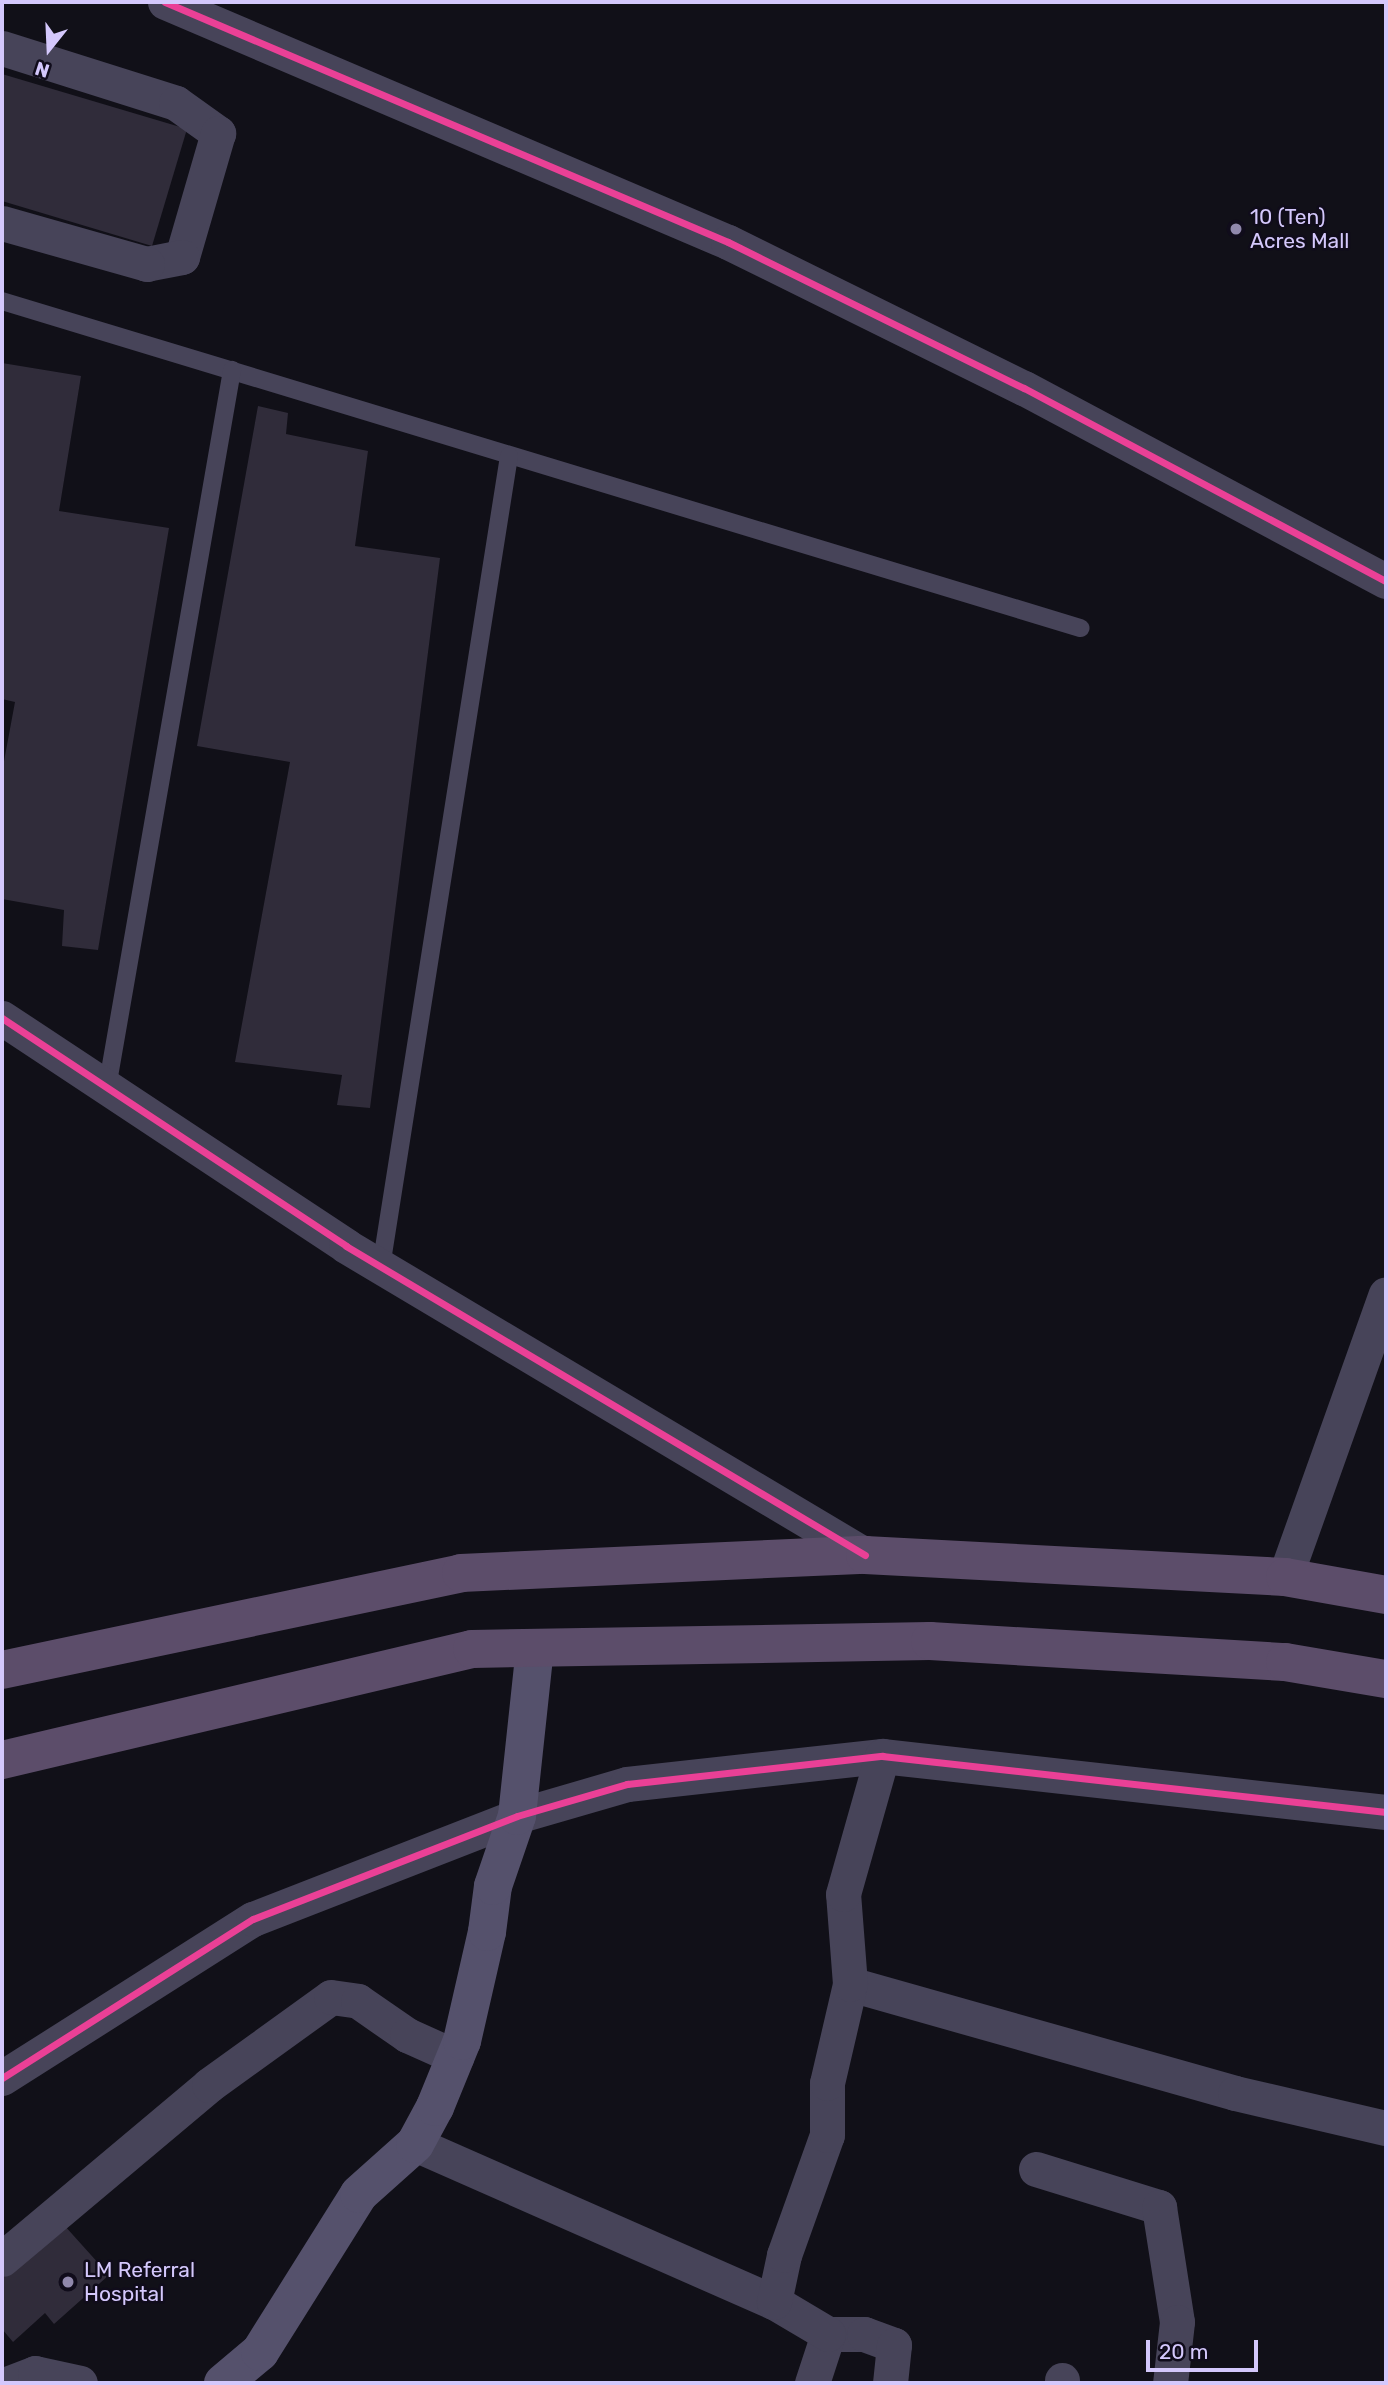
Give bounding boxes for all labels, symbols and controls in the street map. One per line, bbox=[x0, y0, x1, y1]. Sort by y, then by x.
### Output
north arrow bbox=[14, 14, 84, 84]
text: N bbox=[32, 56, 52, 82]
place label: 10 (Ten) Acres Mall bbox=[1250, 204, 1349, 254]
marker: 10 (Ten) Acres Mall bbox=[1228, 221, 1244, 237]
place label: LM Referral Hospital bbox=[84, 2257, 195, 2307]
marker: LM Referral Hospital bbox=[58, 2272, 78, 2292]
scale bar bbox=[1150, 2326, 1262, 2370]
text: 20 m bbox=[1159, 2339, 1208, 2364]

